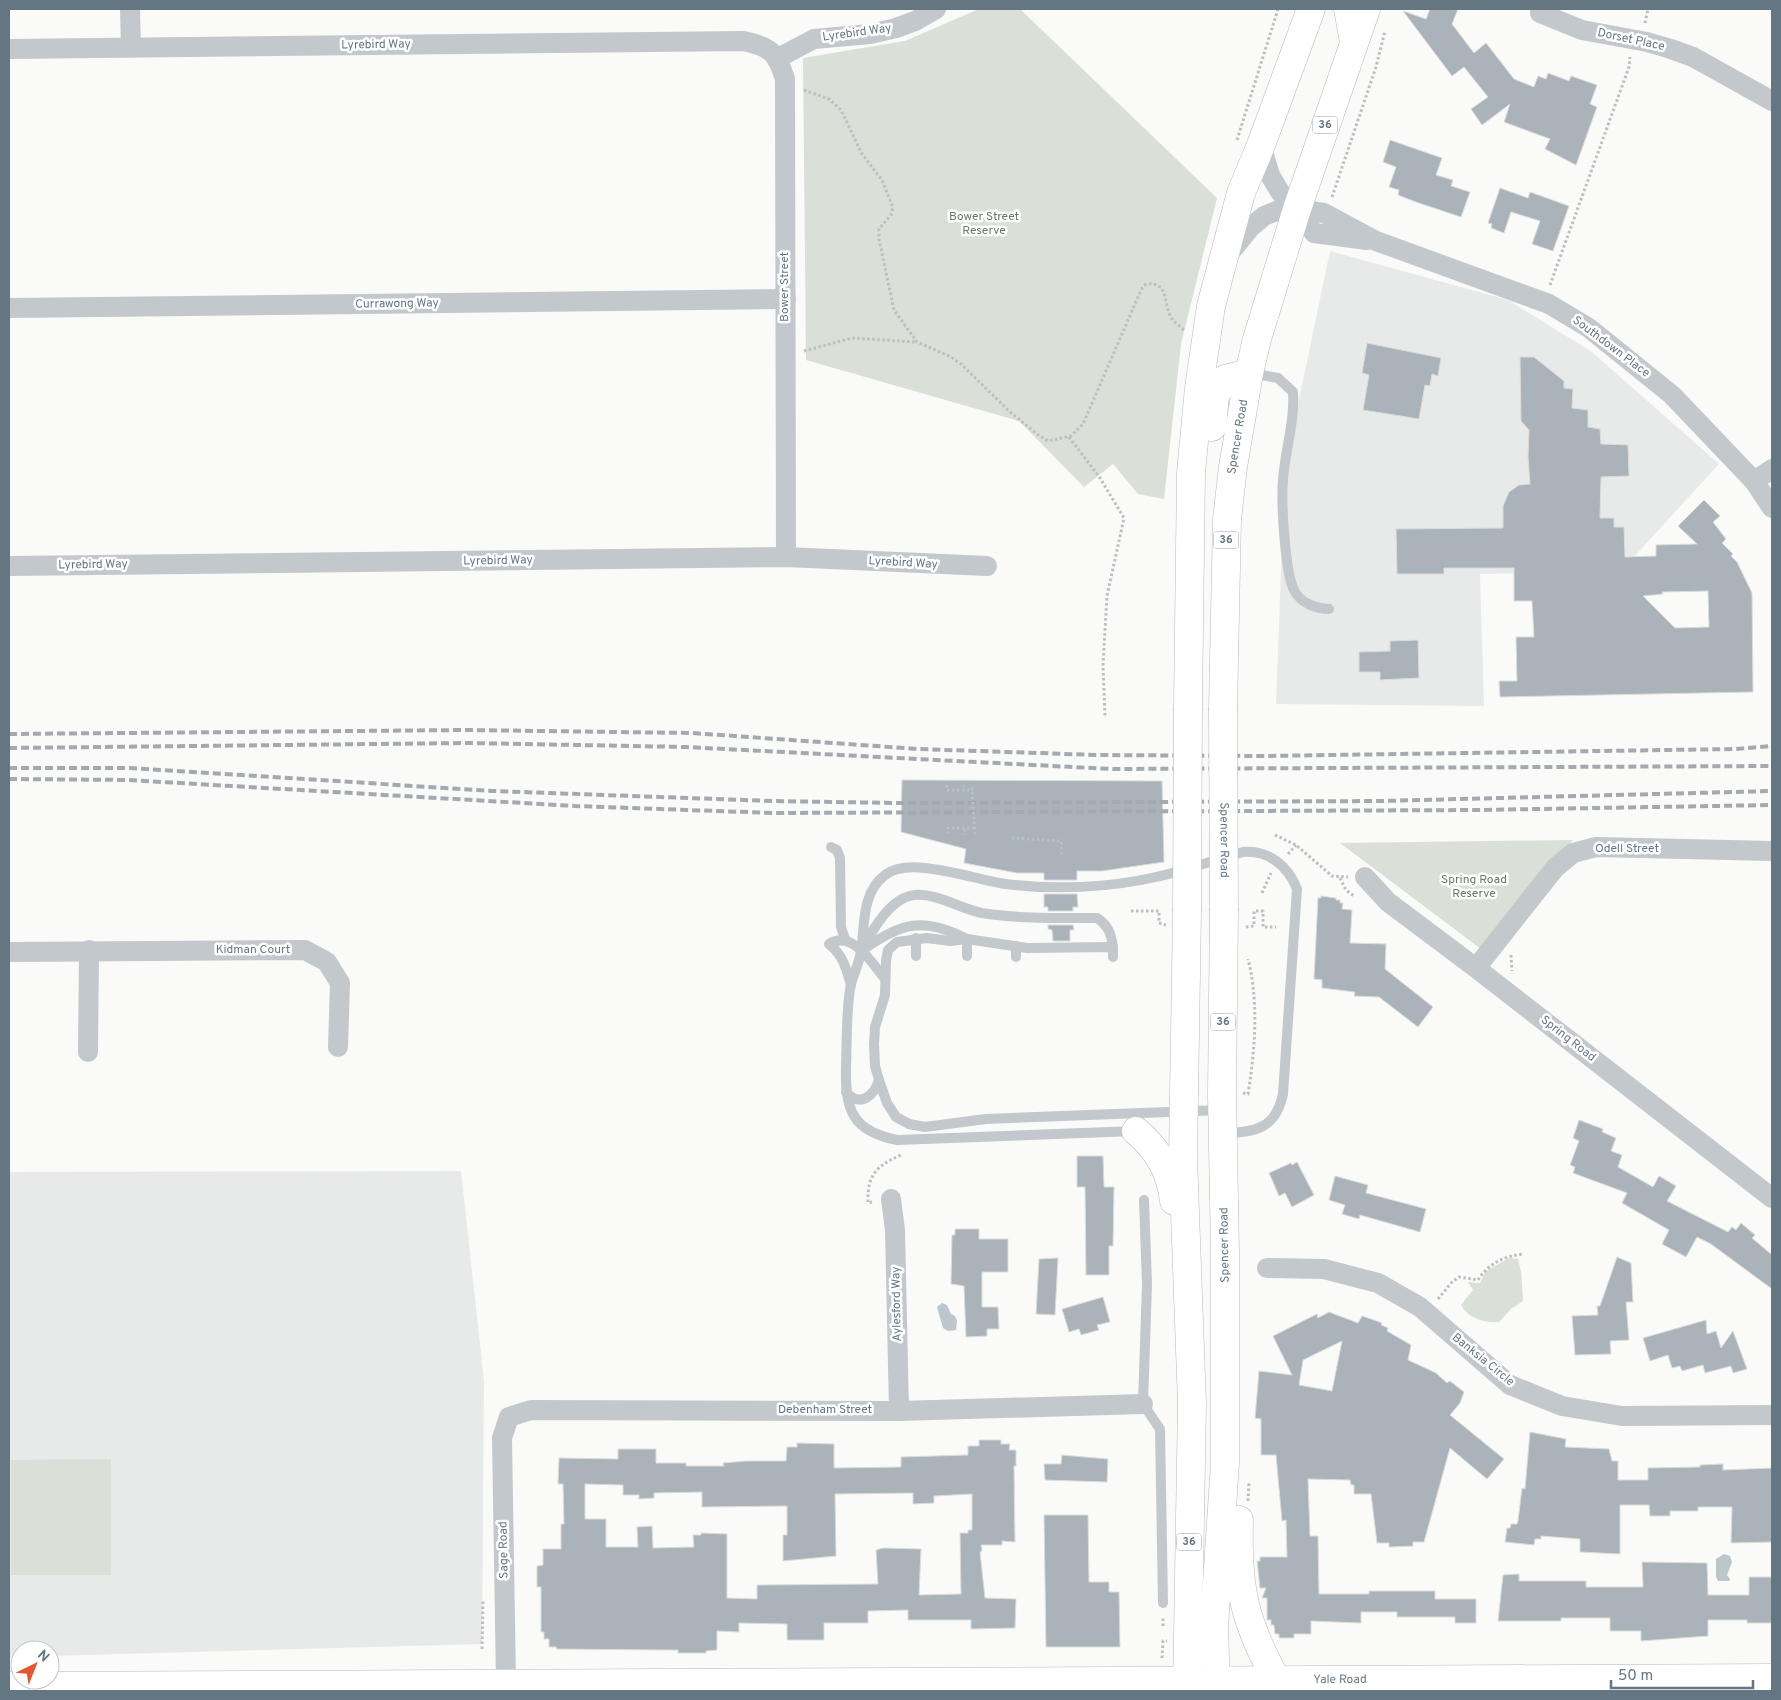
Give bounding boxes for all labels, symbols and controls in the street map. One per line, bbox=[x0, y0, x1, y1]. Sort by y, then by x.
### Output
street label: Lyrebird Way bbox=[822, 20, 892, 46]
street label: Dorset Place bbox=[1596, 25, 1666, 55]
street label: Lyrebird Way bbox=[341, 36, 411, 54]
road number: 36 bbox=[1312, 116, 1338, 134]
park label: Bower Street Reserve bbox=[949, 209, 1019, 239]
street label: Bower Street bbox=[777, 252, 793, 322]
street label: Currawong Way bbox=[355, 295, 439, 313]
street label: Southdown Place bbox=[1569, 313, 1653, 381]
street label: Spencer Road bbox=[1224, 398, 1252, 475]
road number: 36 bbox=[1214, 532, 1238, 548]
street label: Lyrebird Way bbox=[463, 552, 533, 570]
street label: Lyrebird Way bbox=[868, 553, 938, 573]
street label: Lyrebird Way bbox=[58, 556, 128, 574]
street label: Spencer Road bbox=[1215, 802, 1232, 878]
street label: Odell Street bbox=[1595, 841, 1659, 857]
park label: Spring Road Reserve bbox=[1441, 872, 1507, 902]
street label: Kidman Court bbox=[216, 942, 290, 958]
street label: Spring Road bbox=[1537, 1012, 1599, 1066]
road number: 36 bbox=[1210, 1014, 1236, 1030]
street label: Spencer Road bbox=[1216, 1207, 1234, 1283]
street label: Aylesford Way bbox=[888, 1266, 906, 1342]
street label: Banksia Circle bbox=[1448, 1330, 1518, 1390]
street label: Debenham Street bbox=[778, 1402, 872, 1418]
street label: Sage Road bbox=[496, 1521, 512, 1579]
road number: 36 bbox=[1176, 1534, 1202, 1550]
north arrow bbox=[10, 1640, 60, 1690]
text: N bbox=[33, 1647, 52, 1666]
scale bar bbox=[1611, 1658, 1754, 1690]
text: 50 m bbox=[1618, 1667, 1653, 1686]
street label: Yale Road bbox=[1313, 1672, 1367, 1688]

